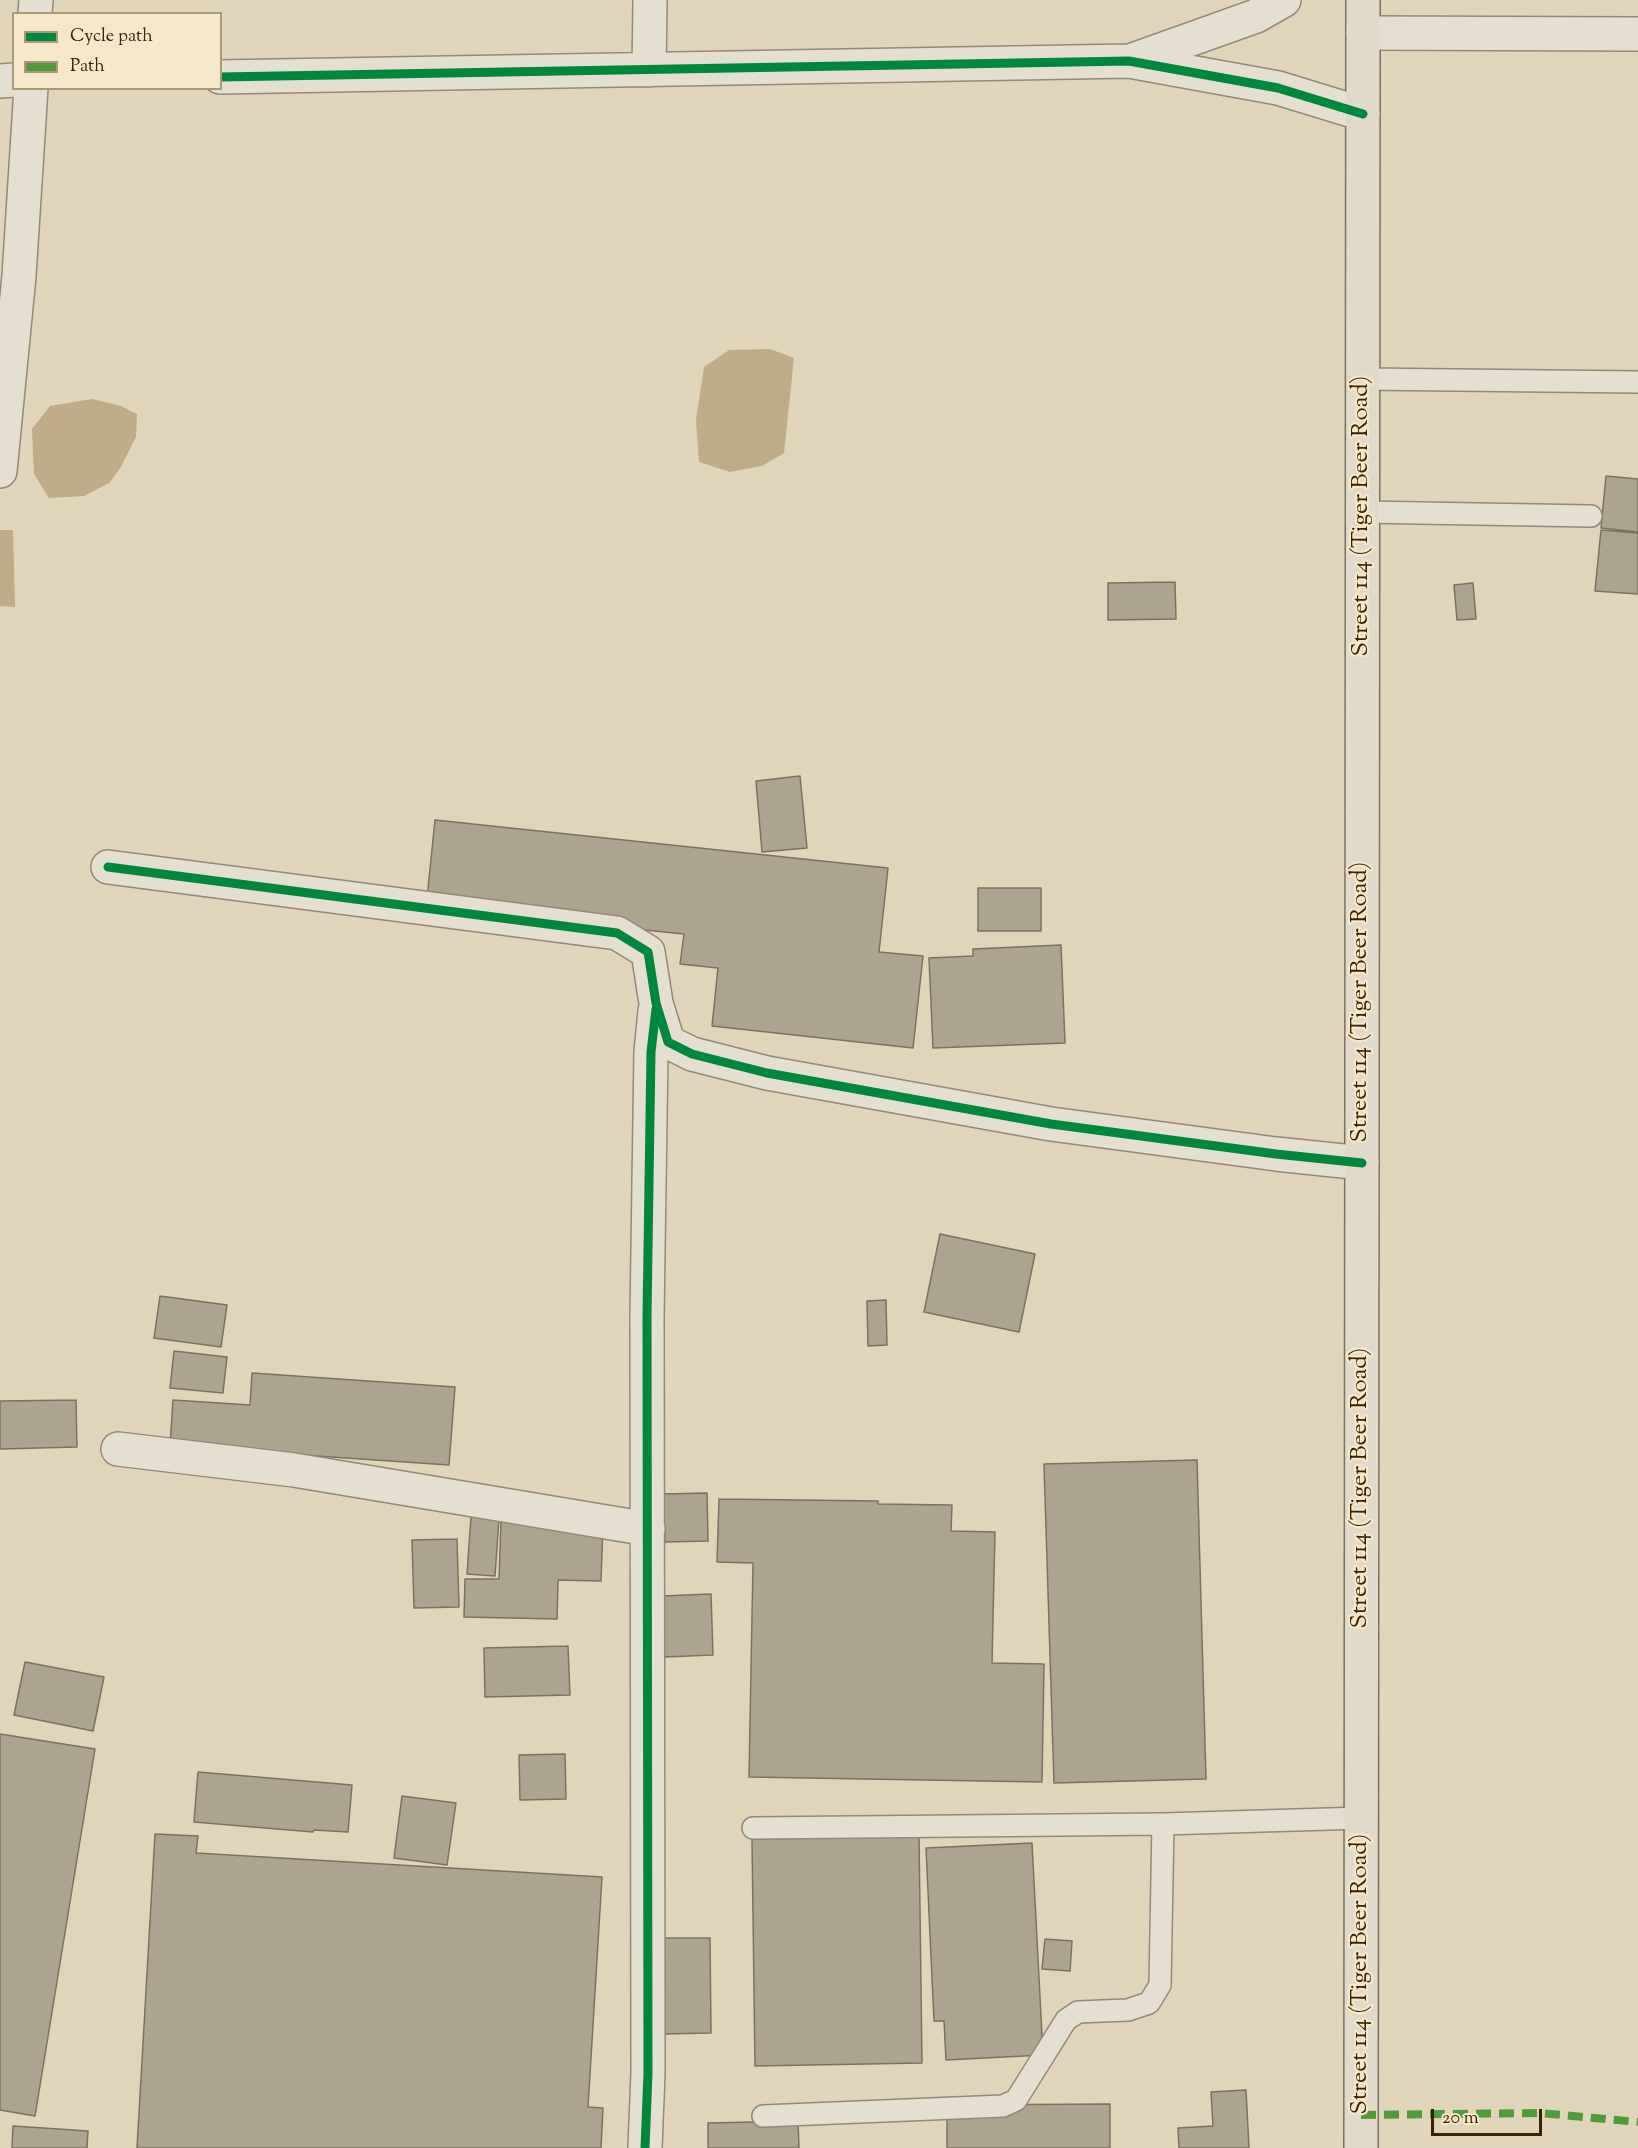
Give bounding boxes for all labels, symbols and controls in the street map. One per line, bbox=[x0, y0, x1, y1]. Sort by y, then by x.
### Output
legend bbox=[12, 12, 222, 90]
text: Cycle path bbox=[70, 24, 153, 50]
text: Path bbox=[70, 54, 105, 80]
street label: Street 114 (Tiger Beer Road) bbox=[1349, 376, 1377, 656]
street label: Street 114 (Tiger Beer Road) bbox=[1348, 862, 1376, 1142]
street label: Street 114 (Tiger Beer Road) bbox=[1348, 1348, 1376, 1628]
street label: Street 114 (Tiger Beer Road) bbox=[1348, 1834, 1376, 2114]
scale bar bbox=[1434, 2097, 1545, 2135]
text: 20 m bbox=[1442, 2106, 1479, 2132]

